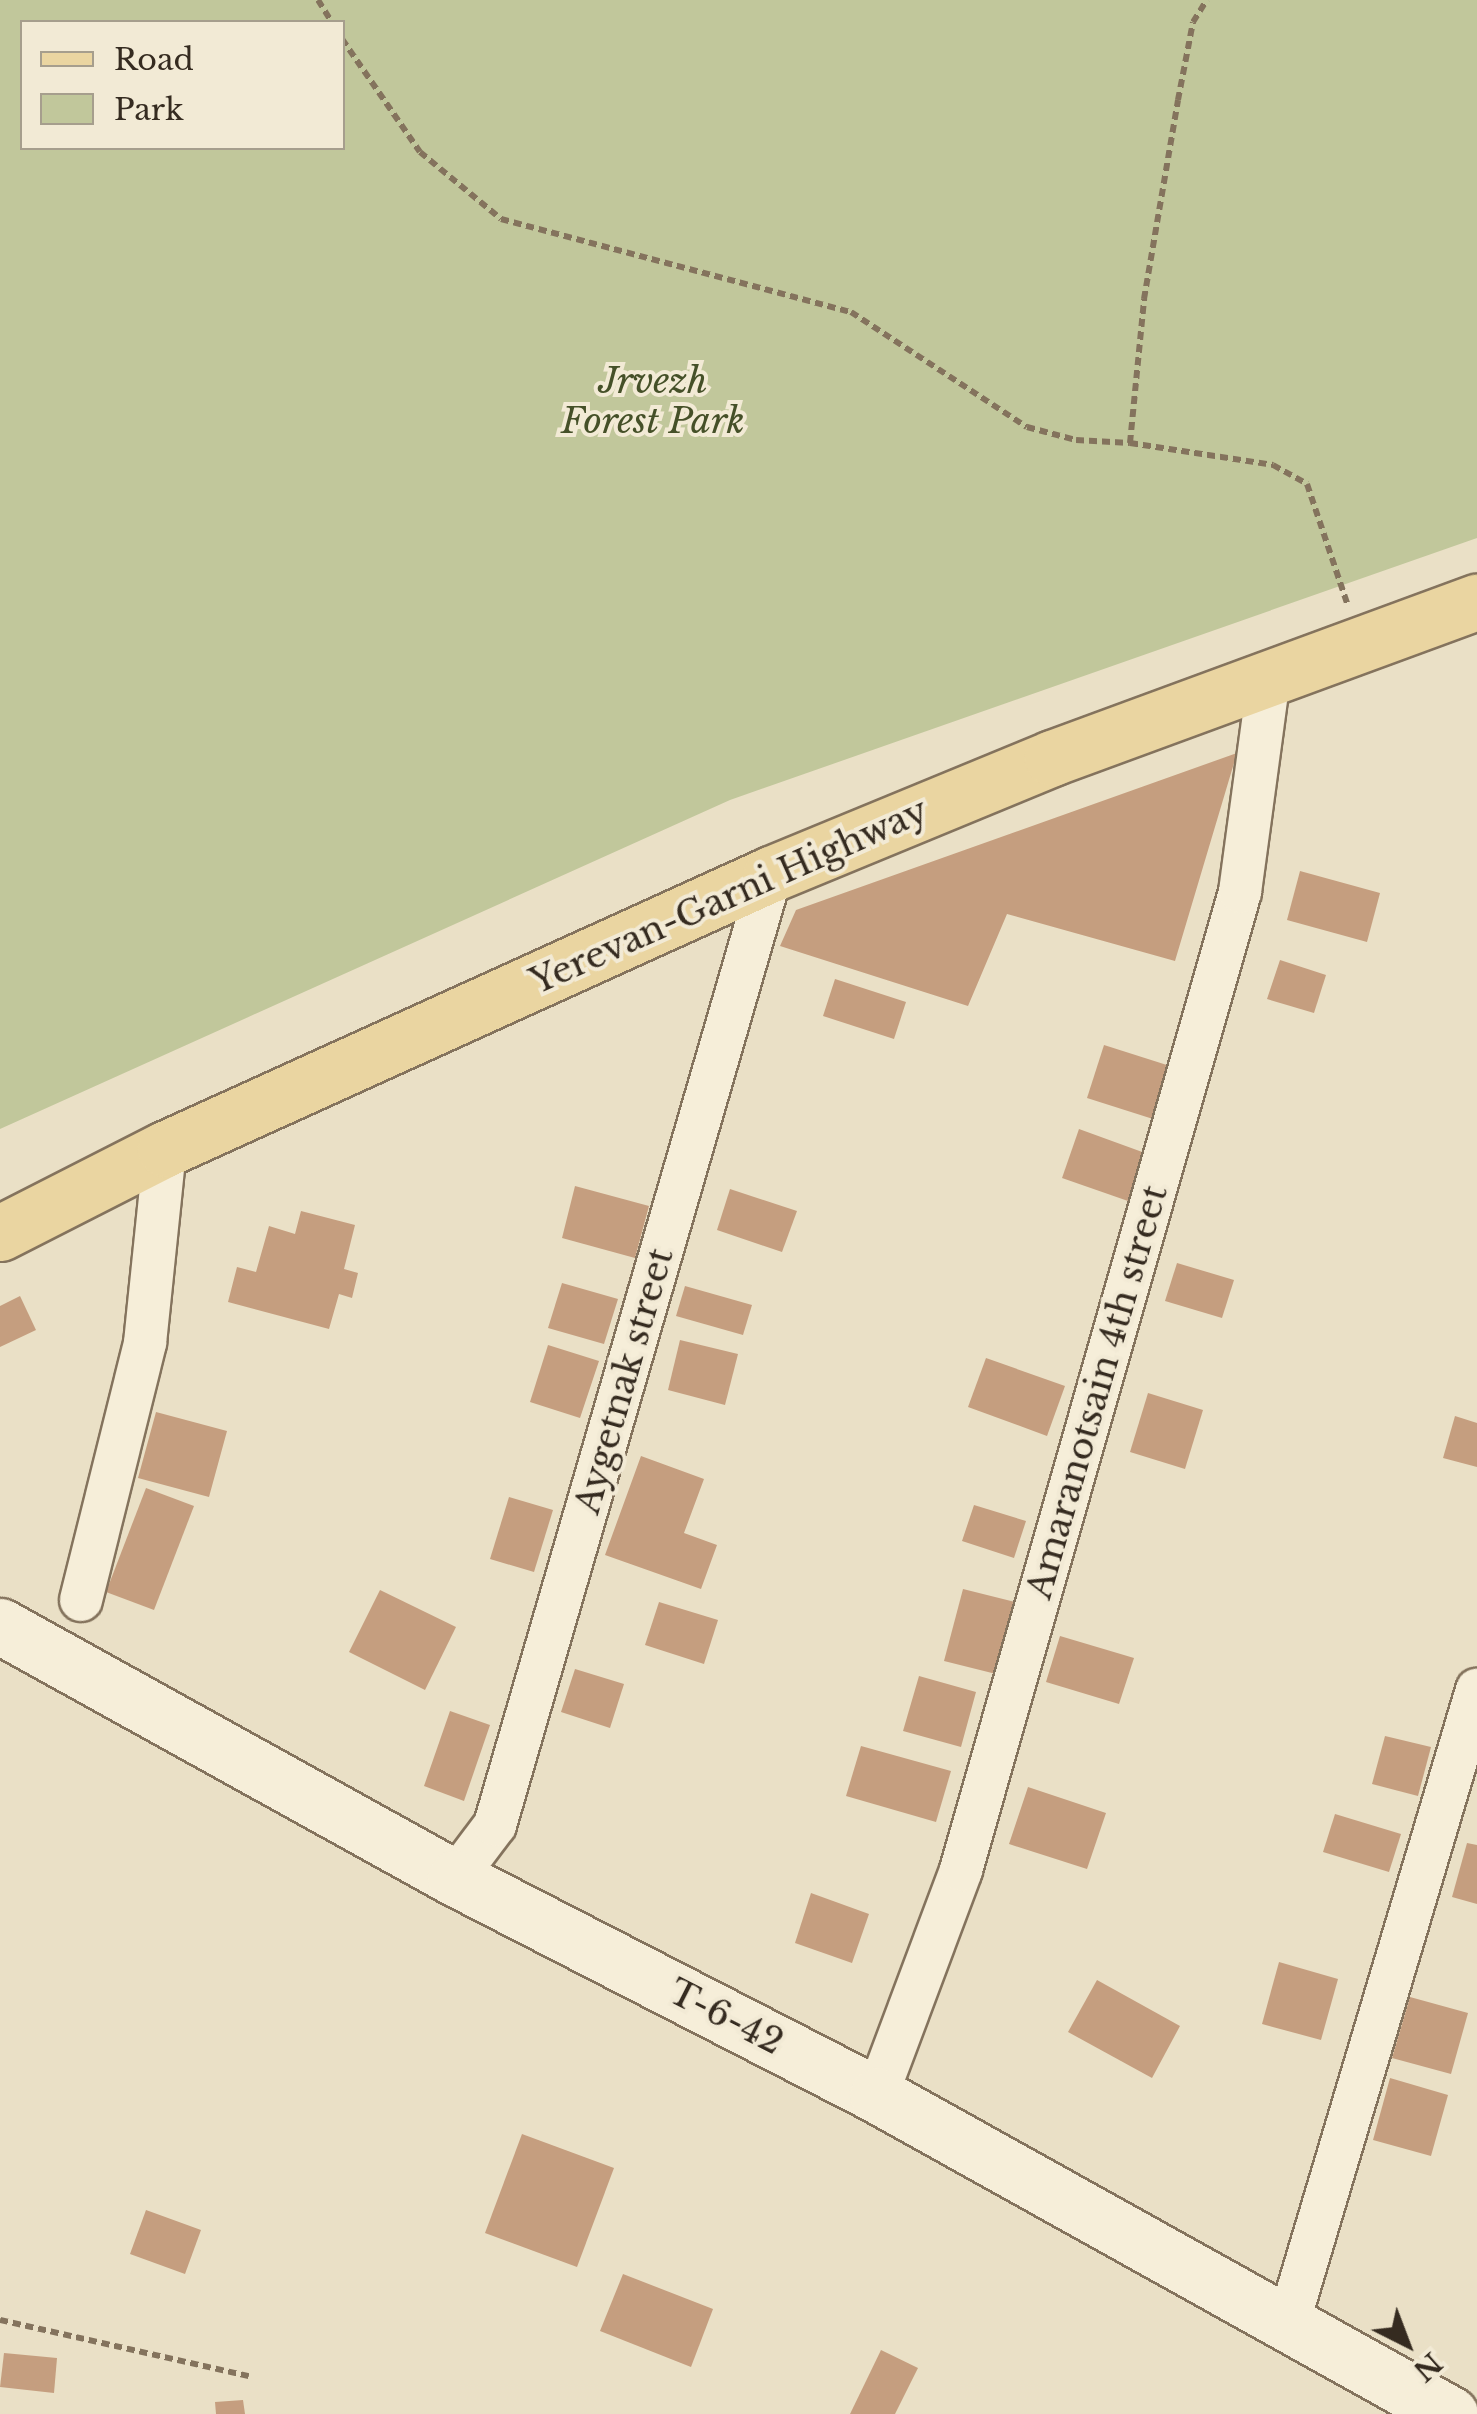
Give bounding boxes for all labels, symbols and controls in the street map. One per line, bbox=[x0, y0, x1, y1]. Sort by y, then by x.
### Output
legend bbox=[20, 20, 345, 150]
text: Road bbox=[114, 41, 194, 78]
text: Park bbox=[114, 91, 184, 128]
park label: Jrvezh Forest Park bbox=[561, 360, 745, 442]
street label: Yerevan-Garni Highway bbox=[524, 789, 934, 1003]
street label: Amaranotsain 4th street bbox=[1018, 1180, 1176, 1604]
street label: Aygetnak street bbox=[566, 1243, 682, 1519]
street label: T-6-42 bbox=[662, 1971, 790, 2063]
north arrow bbox=[1357, 2294, 1457, 2394]
text: N bbox=[1406, 2345, 1449, 2388]

